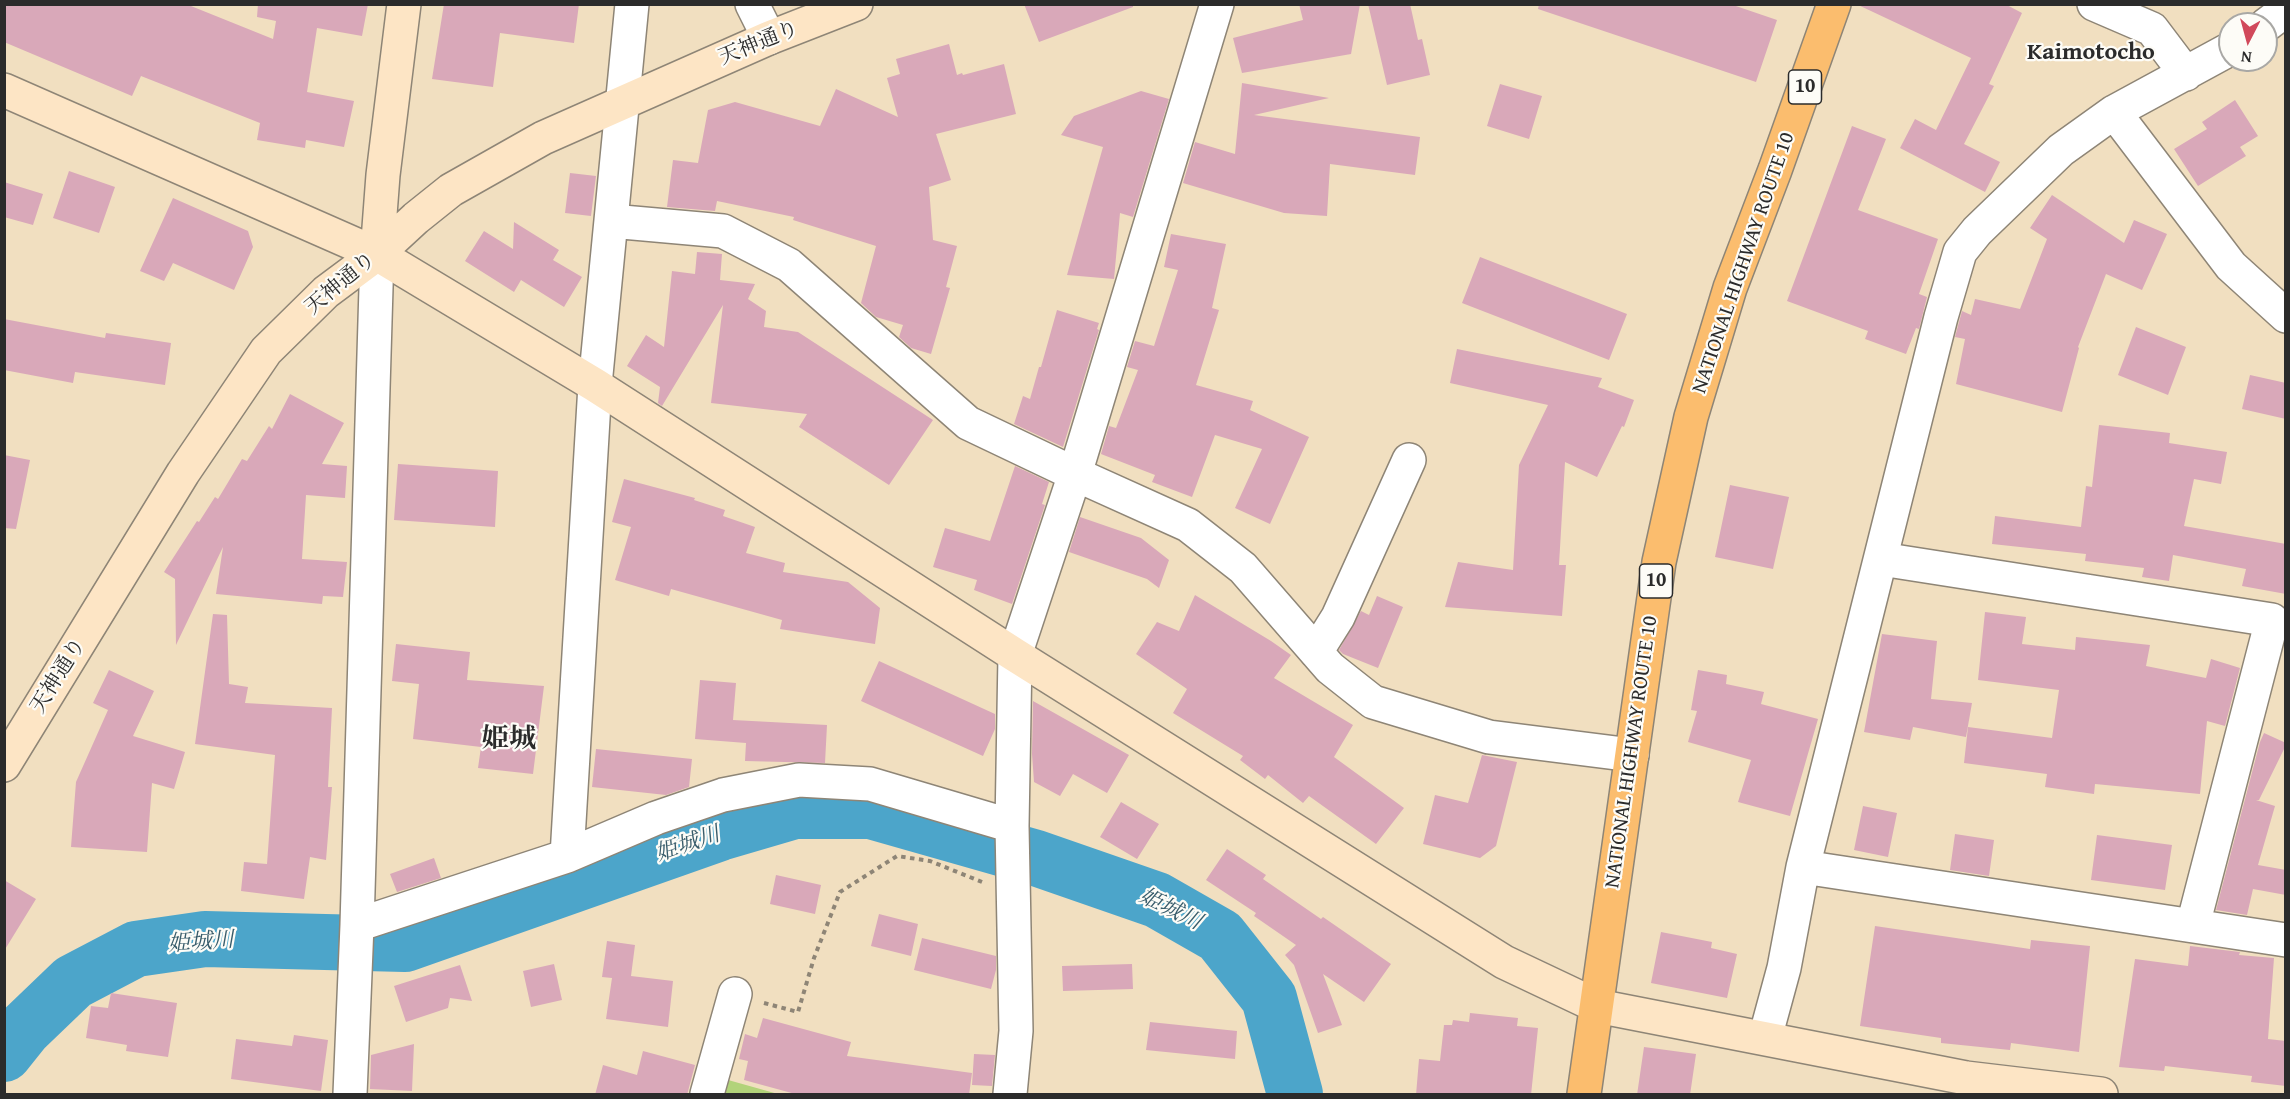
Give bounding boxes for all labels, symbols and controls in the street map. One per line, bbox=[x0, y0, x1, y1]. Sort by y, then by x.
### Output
north arrow bbox=[2218, 12, 2278, 72]
street label: 天神通り bbox=[715, 17, 803, 71]
district label: Kaimotocho bbox=[2027, 39, 2155, 67]
text: N bbox=[2240, 45, 2253, 70]
road number: 10 bbox=[1788, 70, 1822, 104]
street label: NATIONAL HIGHWAY ROUTE 10 bbox=[1687, 129, 1801, 397]
street label: 天神通り bbox=[301, 247, 381, 321]
road number: 10 bbox=[1640, 564, 1672, 598]
street label: NATIONAL HIGHWAY ROUTE 10 bbox=[1600, 614, 1664, 890]
street label: 天神通り bbox=[26, 634, 92, 718]
district label: 姫城 bbox=[482, 724, 536, 756]
water label: 姫城川 bbox=[653, 822, 723, 868]
water label: 姫城川 bbox=[1135, 884, 1205, 936]
water label: 姫城川 bbox=[167, 928, 235, 958]

